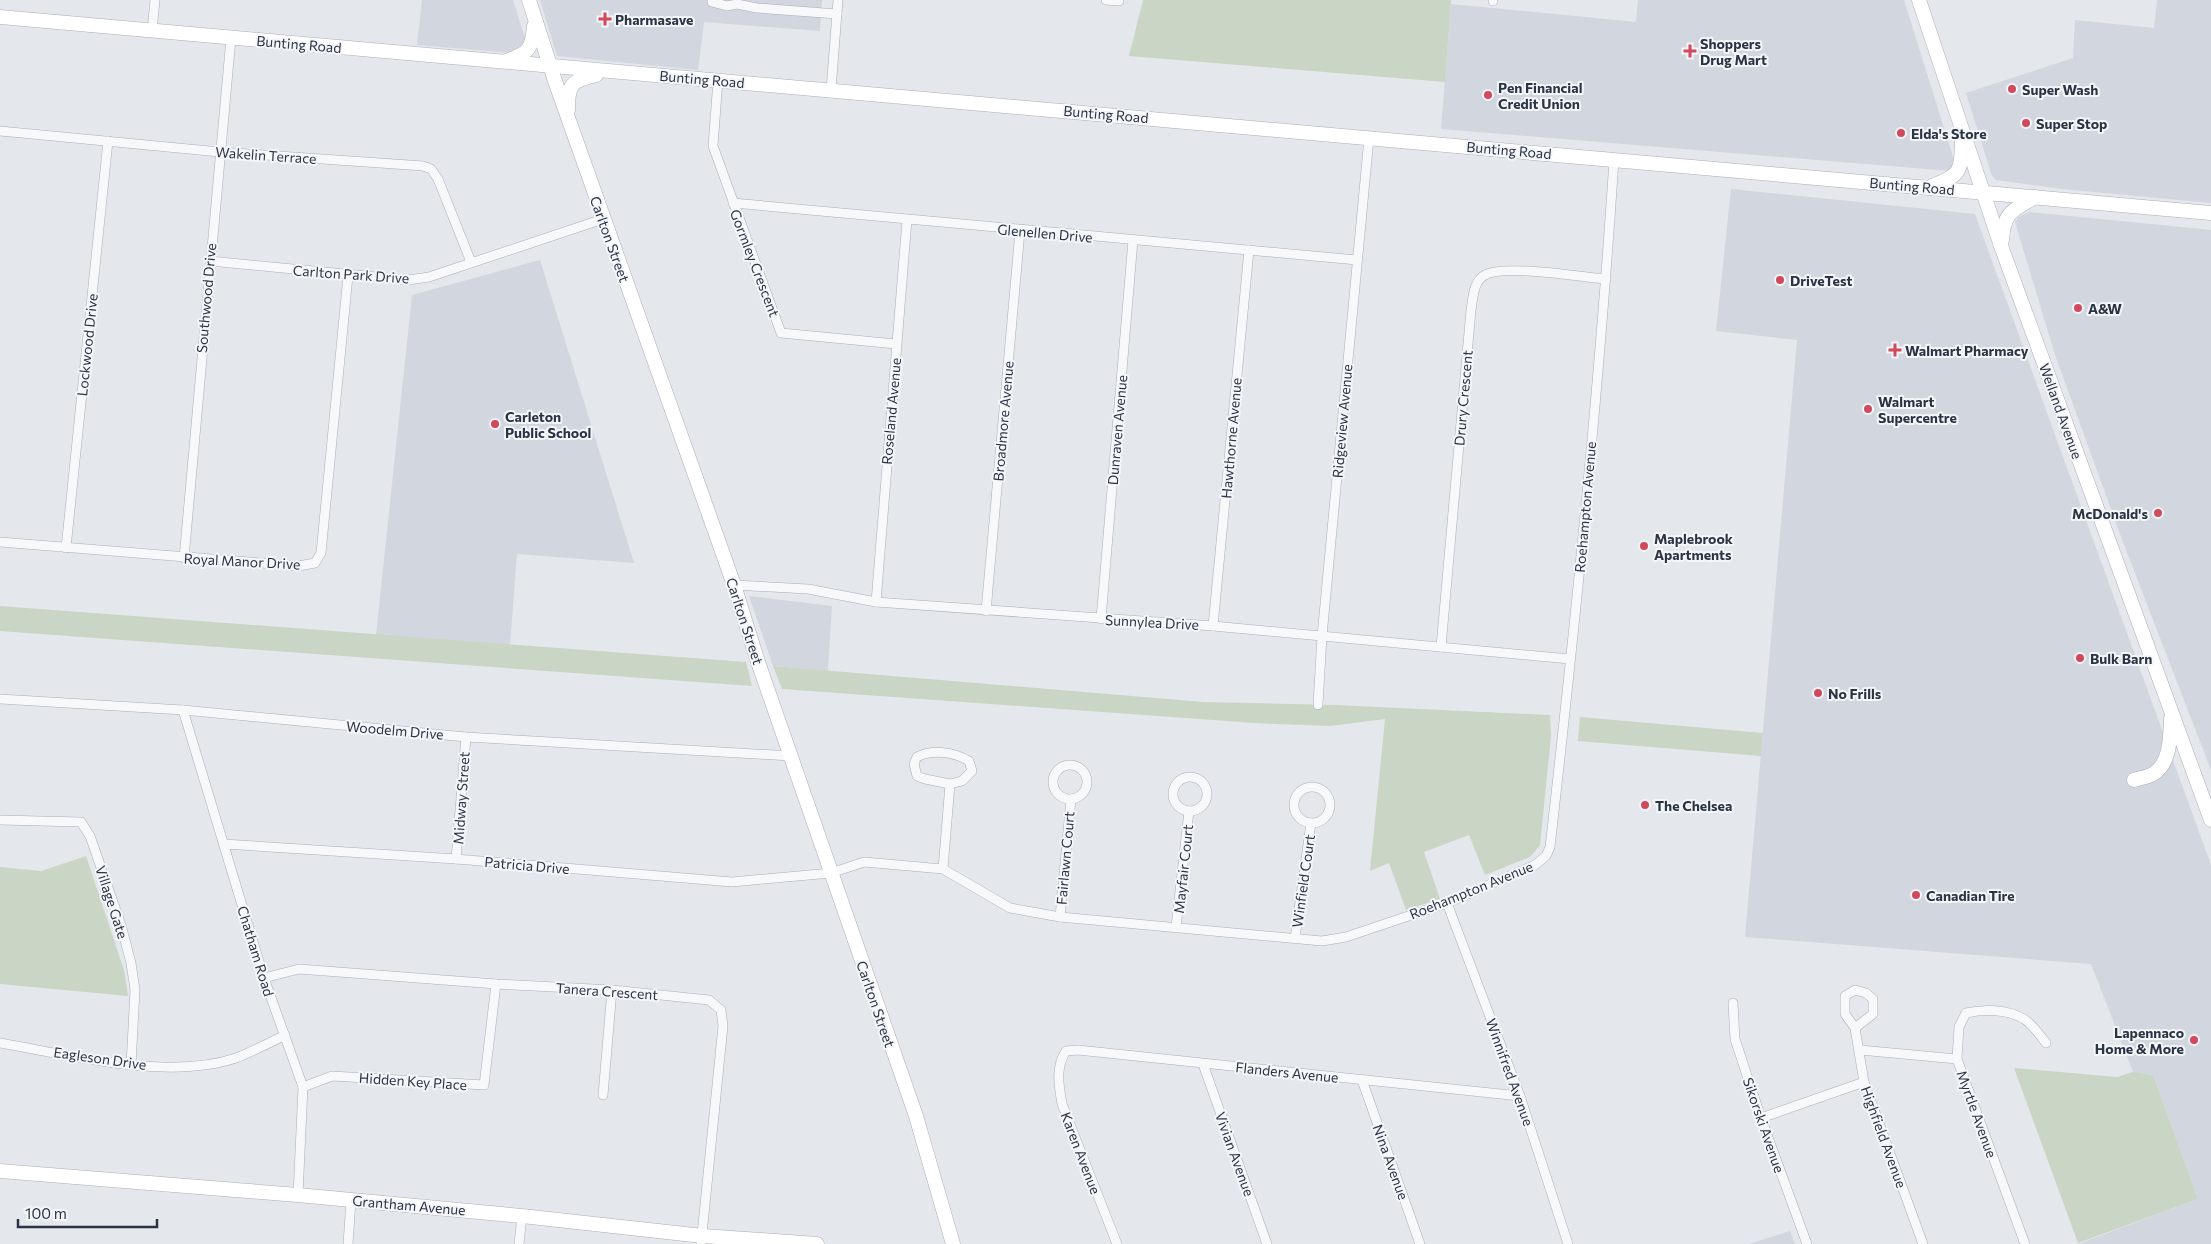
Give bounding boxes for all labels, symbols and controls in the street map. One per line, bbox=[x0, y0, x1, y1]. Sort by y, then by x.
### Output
place label: Pharmasave bbox=[615, 11, 693, 28]
marker: Pharmasave bbox=[599, 13, 611, 25]
street label: Bunting Road bbox=[256, 32, 342, 56]
place label: Shoppers Drug Mart bbox=[1700, 35, 1767, 68]
marker: Shoppers Drug Mart bbox=[1684, 45, 1696, 57]
street label: Bunting Road bbox=[659, 67, 745, 91]
place label: Pen Financial Credit Union bbox=[1498, 79, 1582, 112]
place label: Super Wash bbox=[2022, 81, 2098, 98]
marker: Super Wash bbox=[2006, 83, 2018, 95]
marker: Pen Financial Credit Union bbox=[1482, 89, 1494, 101]
street label: Bunting Road bbox=[1063, 102, 1149, 126]
place label: Super Stop bbox=[2036, 115, 2107, 132]
marker: Super Stop bbox=[2020, 117, 2032, 129]
place label: Elda's Store bbox=[1911, 125, 1987, 142]
marker: Elda's Store bbox=[1895, 127, 1907, 139]
street label: Bunting Road bbox=[1466, 138, 1552, 162]
street label: Wakelin Terrace bbox=[215, 143, 317, 167]
street label: Bunting Road bbox=[1869, 174, 1955, 198]
street label: Carlton Street bbox=[587, 194, 634, 285]
street label: Gormley Crescent bbox=[727, 207, 783, 319]
street label: Glenellen Drive bbox=[997, 220, 1093, 246]
street label: Southwood Drive bbox=[193, 242, 219, 354]
street label: Carlton Park Drive bbox=[292, 261, 410, 287]
place label: DriveTest bbox=[1790, 272, 1852, 289]
marker: DriveTest bbox=[1774, 274, 1786, 286]
street label: Lockwood Drive bbox=[73, 293, 101, 397]
place label: A&W bbox=[2088, 300, 2122, 317]
marker: A&W bbox=[2072, 302, 2084, 314]
place label: Walmart Pharmacy bbox=[1905, 342, 2029, 359]
marker: Walmart Pharmacy bbox=[1889, 344, 1901, 356]
street label: Drury Crescent bbox=[1450, 349, 1476, 447]
street label: Roseland Avenue bbox=[878, 357, 904, 465]
street label: Broadmore Avenue bbox=[989, 360, 1017, 482]
street label: Welland Avenue bbox=[2036, 361, 2086, 461]
street label: Ridgeview Avenue bbox=[1329, 363, 1355, 479]
street label: Dunraven Avenue bbox=[1104, 374, 1130, 486]
street label: Hawthorne Avenue bbox=[1217, 377, 1245, 499]
place label: Walmart Supercentre bbox=[1878, 393, 1957, 426]
marker: Walmart Supercentre bbox=[1862, 403, 1874, 415]
place label: Carleton Public School bbox=[505, 408, 591, 441]
marker: Carleton Public School bbox=[489, 418, 501, 430]
street label: Roehampton Avenue bbox=[1571, 441, 1599, 573]
place label: McDonald's bbox=[2072, 505, 2148, 522]
marker: McDonald's bbox=[2152, 507, 2164, 519]
place label: Maplebrook Apartments bbox=[1654, 530, 1733, 563]
marker: Maplebrook Apartments bbox=[1638, 540, 1650, 552]
street label: Royal Manor Drive bbox=[183, 549, 301, 573]
street label: Carlton Street bbox=[723, 575, 767, 667]
street label: Sunnylea Drive bbox=[1105, 611, 1199, 633]
place label: Bulk Barn bbox=[2090, 650, 2152, 667]
marker: Bulk Barn bbox=[2074, 652, 2086, 664]
place label: No Frills bbox=[1828, 685, 1882, 702]
marker: No Frills bbox=[1812, 687, 1824, 699]
street label: Woodelm Drive bbox=[346, 717, 444, 743]
street label: Midway Street bbox=[449, 751, 473, 845]
place label: The Chelsea bbox=[1655, 797, 1732, 814]
marker: The Chelsea bbox=[1639, 799, 1651, 811]
street label: Fairlawn Court bbox=[1052, 810, 1078, 906]
street label: Mayfair Court bbox=[1170, 823, 1196, 914]
street label: Winfield Court bbox=[1288, 833, 1318, 929]
street label: Patricia Drive bbox=[484, 853, 570, 877]
street label: Roehampton Avenue bbox=[1407, 857, 1535, 923]
street label: Village Gate bbox=[92, 863, 132, 941]
place label: Canadian Tire bbox=[1926, 887, 2015, 904]
marker: Canadian Tire bbox=[1910, 889, 1922, 901]
street label: Chatham Road bbox=[234, 904, 278, 998]
street label: Carlton Street bbox=[853, 959, 899, 1050]
street label: Tanera Crescent bbox=[555, 979, 659, 1003]
street label: Winnifred Avenue bbox=[1483, 1016, 1537, 1128]
place label: Lapennaco Home & More bbox=[2095, 1024, 2184, 1057]
marker: Lapennaco Home & More bbox=[2188, 1034, 2200, 1046]
street label: Eagleson Drive bbox=[53, 1043, 147, 1073]
street label: Flanders Avenue bbox=[1235, 1058, 1339, 1086]
street label: Myrtle Avenue bbox=[1953, 1068, 2001, 1160]
street label: Hidden Key Place bbox=[358, 1069, 468, 1093]
street label: Sikorski Avenue bbox=[1740, 1075, 1788, 1175]
street label: Highfield Avenue bbox=[1858, 1084, 1910, 1190]
street label: Karen Avenue bbox=[1058, 1109, 1104, 1197]
street label: Vivian Avenue bbox=[1212, 1109, 1258, 1199]
street label: Nina Avenue bbox=[1370, 1122, 1412, 1202]
street label: Grantham Avenue bbox=[352, 1192, 466, 1218]
scale bar bbox=[18, 1196, 156, 1228]
text: 100 m bbox=[25, 1204, 67, 1222]

